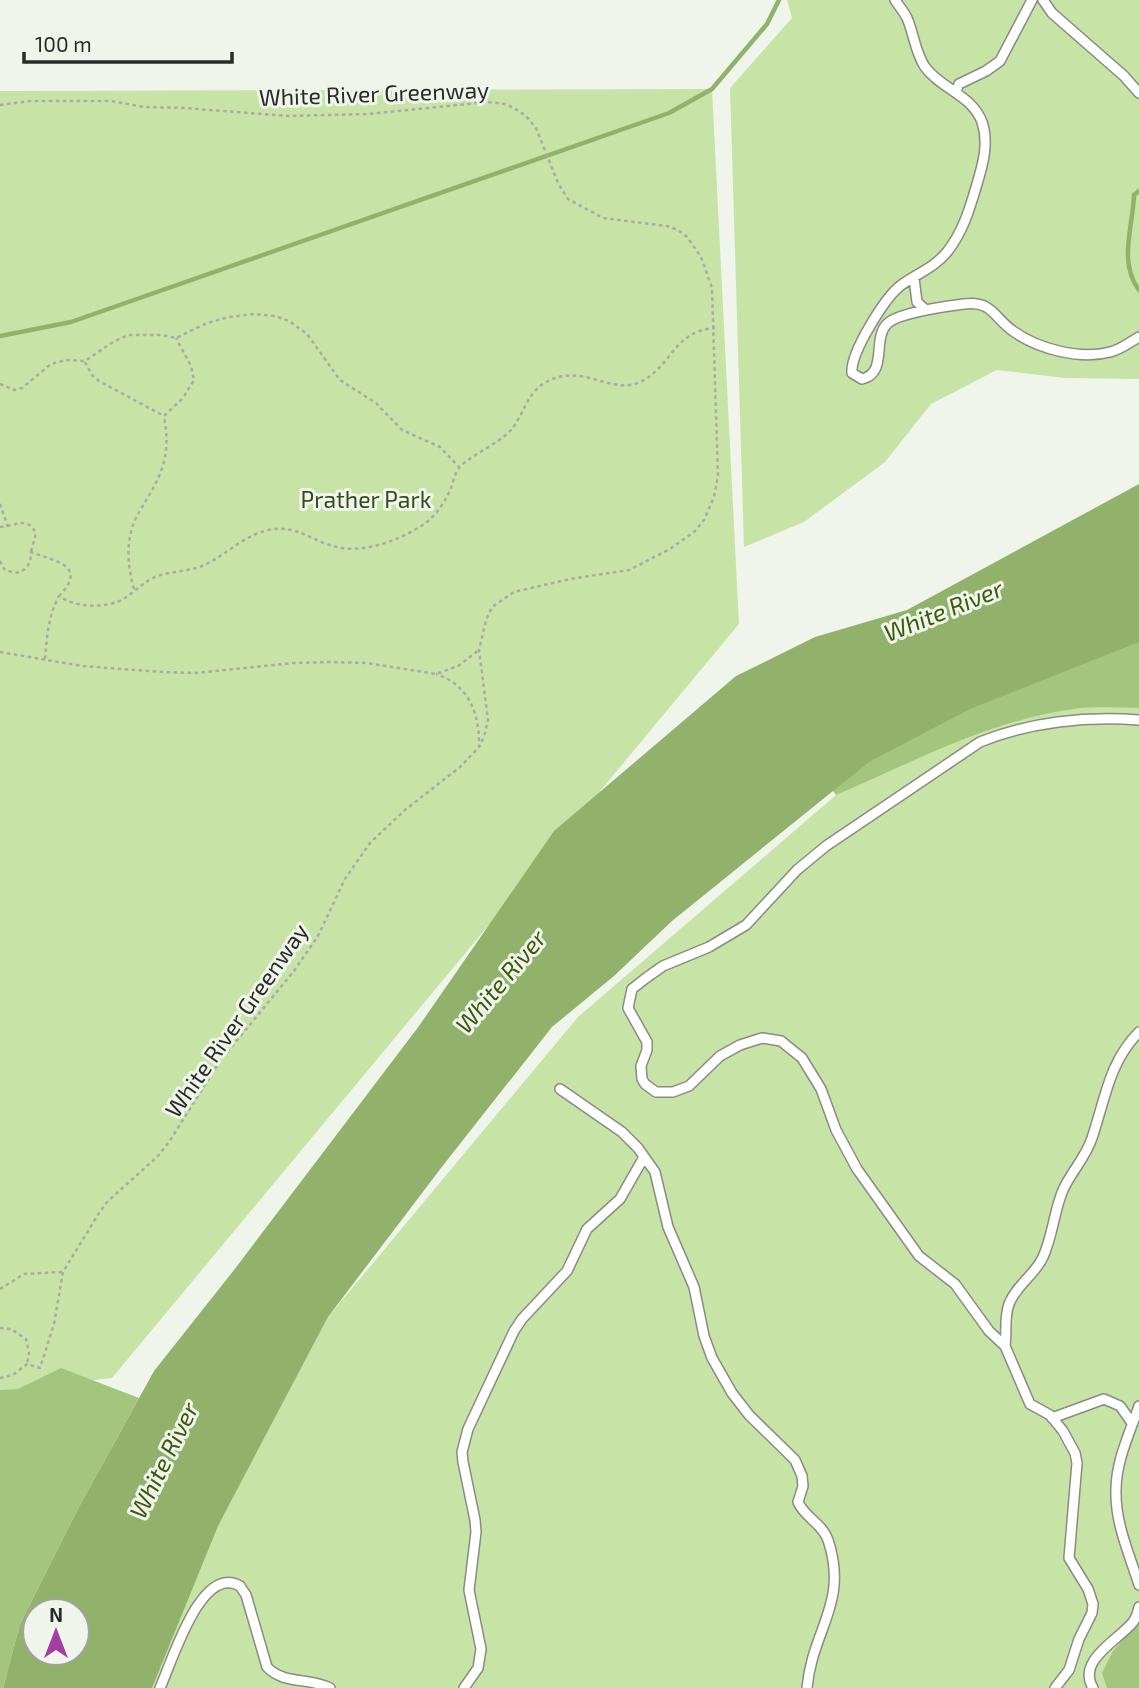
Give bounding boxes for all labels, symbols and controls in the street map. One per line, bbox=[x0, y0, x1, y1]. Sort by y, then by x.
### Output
scale bar bbox=[24, 21, 233, 65]
text: 100 m bbox=[35, 31, 92, 56]
street label: White River Greenway bbox=[258, 75, 490, 111]
park label: Prather Park bbox=[301, 485, 432, 513]
water label: White River bbox=[879, 573, 1007, 647]
street label: White River Greenway bbox=[158, 918, 314, 1122]
water label: White River bbox=[449, 923, 552, 1038]
water label: White River bbox=[122, 1397, 204, 1523]
north arrow bbox=[21, 1597, 91, 1667]
text: N bbox=[49, 1603, 63, 1626]

